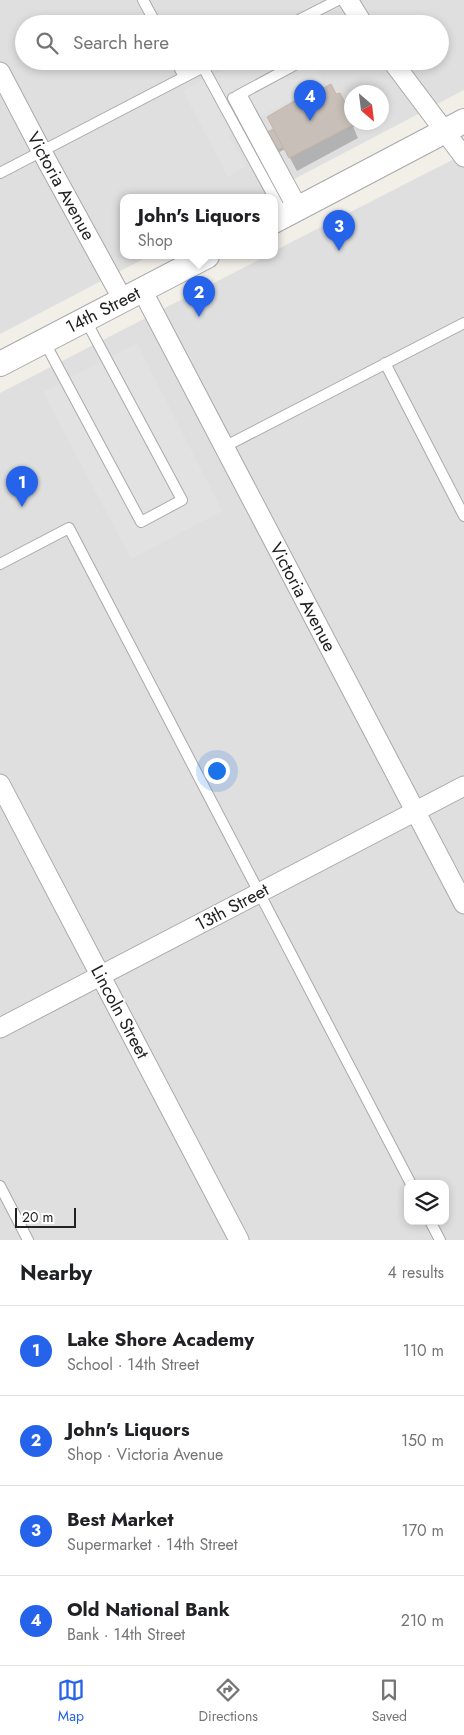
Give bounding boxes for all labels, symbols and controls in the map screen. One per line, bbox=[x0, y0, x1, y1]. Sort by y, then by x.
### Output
search box bbox=[15, 15, 449, 70]
icon: search bbox=[33, 29, 61, 57]
text: Search here bbox=[73, 29, 169, 56]
pin: 4 bbox=[294, 80, 326, 121]
north arrow bbox=[344, 85, 389, 130]
street label: Victoria Avenue bbox=[20, 127, 102, 245]
popup bbox=[120, 194, 278, 259]
text: John's Liquors bbox=[138, 202, 260, 229]
pin: 3 bbox=[323, 210, 355, 251]
text: Shop bbox=[138, 229, 173, 252]
pin: 2 bbox=[183, 276, 215, 317]
street label: 14th Street bbox=[61, 280, 145, 340]
pin: 1 bbox=[6, 466, 38, 507]
street label: Victoria Avenue bbox=[263, 538, 343, 656]
your location bbox=[204, 758, 230, 784]
street label: 13th Street bbox=[191, 876, 274, 937]
street label: Lincoln Street bbox=[84, 961, 156, 1064]
map controls bbox=[404, 1180, 449, 1225]
button: layers bbox=[404, 1180, 449, 1225]
scale bar bbox=[15, 1205, 76, 1228]
text: 20 m bbox=[22, 1207, 54, 1227]
text: Nearby bbox=[20, 1258, 92, 1288]
text: 4 results bbox=[388, 1261, 444, 1284]
text: Lake Shore Academy bbox=[67, 1326, 254, 1353]
text: 1 bbox=[32, 1339, 40, 1362]
text: 110 m bbox=[403, 1339, 444, 1362]
text: School · 14th Street bbox=[67, 1353, 199, 1376]
text: John's Liquors bbox=[67, 1416, 190, 1443]
text: 2 bbox=[31, 1429, 41, 1452]
text: 150 m bbox=[401, 1429, 444, 1452]
text: Shop · Victoria Avenue bbox=[67, 1443, 223, 1466]
text: Best Market bbox=[67, 1506, 174, 1533]
text: 3 bbox=[31, 1519, 41, 1542]
text: 170 m bbox=[402, 1519, 444, 1542]
text: Supermarket · 14th Street bbox=[67, 1533, 238, 1556]
text: Old National Bank bbox=[67, 1596, 230, 1623]
text: 4 bbox=[30, 1609, 42, 1632]
text: 210 m bbox=[401, 1609, 444, 1632]
text: Bank · 14th Street bbox=[67, 1623, 185, 1646]
tab: Map bbox=[57, 1676, 85, 1726]
tab: Directions bbox=[199, 1676, 258, 1726]
tab: Saved bbox=[372, 1676, 407, 1726]

